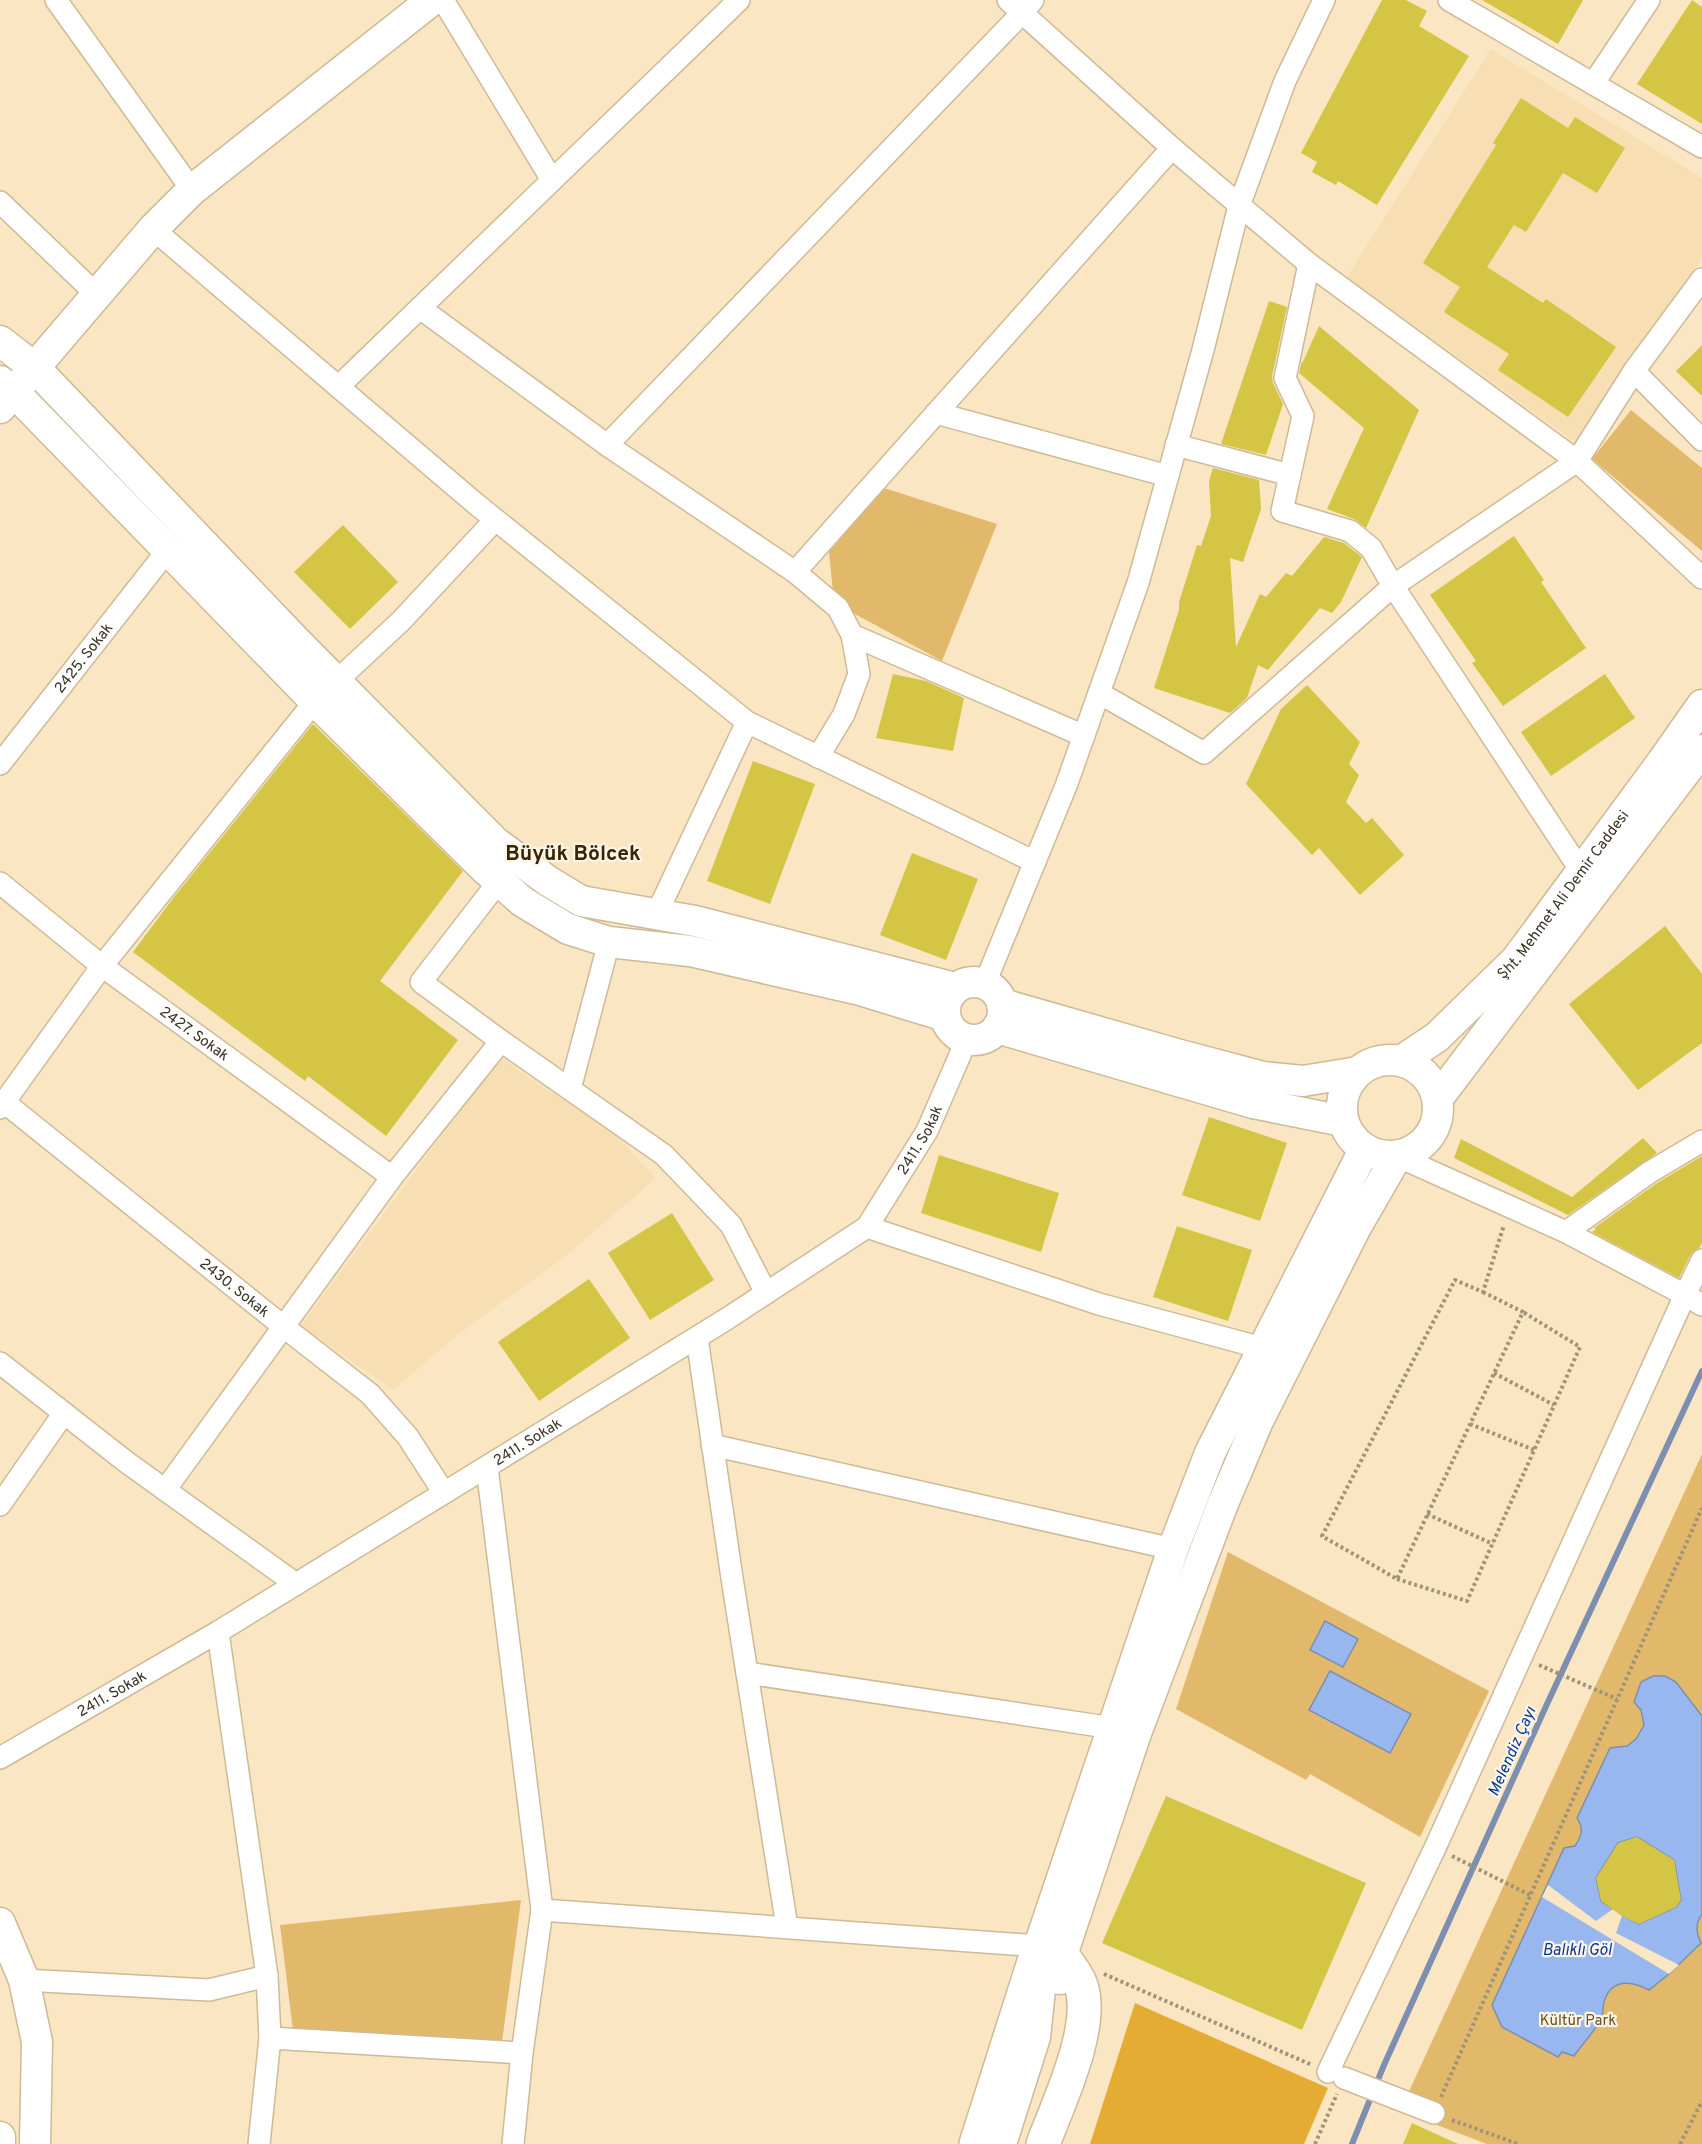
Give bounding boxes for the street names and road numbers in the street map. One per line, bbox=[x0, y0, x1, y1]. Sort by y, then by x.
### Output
street label: 2425. Sokak bbox=[51, 620, 118, 698]
street label: Şht. Mehmet Ali Demir Caddesi bbox=[1494, 807, 1634, 984]
street label: 2427. Sokak bbox=[155, 1003, 232, 1066]
street label: 2411. Sokak bbox=[894, 1103, 948, 1179]
street label: 2430. Sokak bbox=[195, 1255, 273, 1322]
street label: 2411. Sokak bbox=[490, 1415, 566, 1471]
street label: 2411. Sokak bbox=[74, 1667, 151, 1722]

